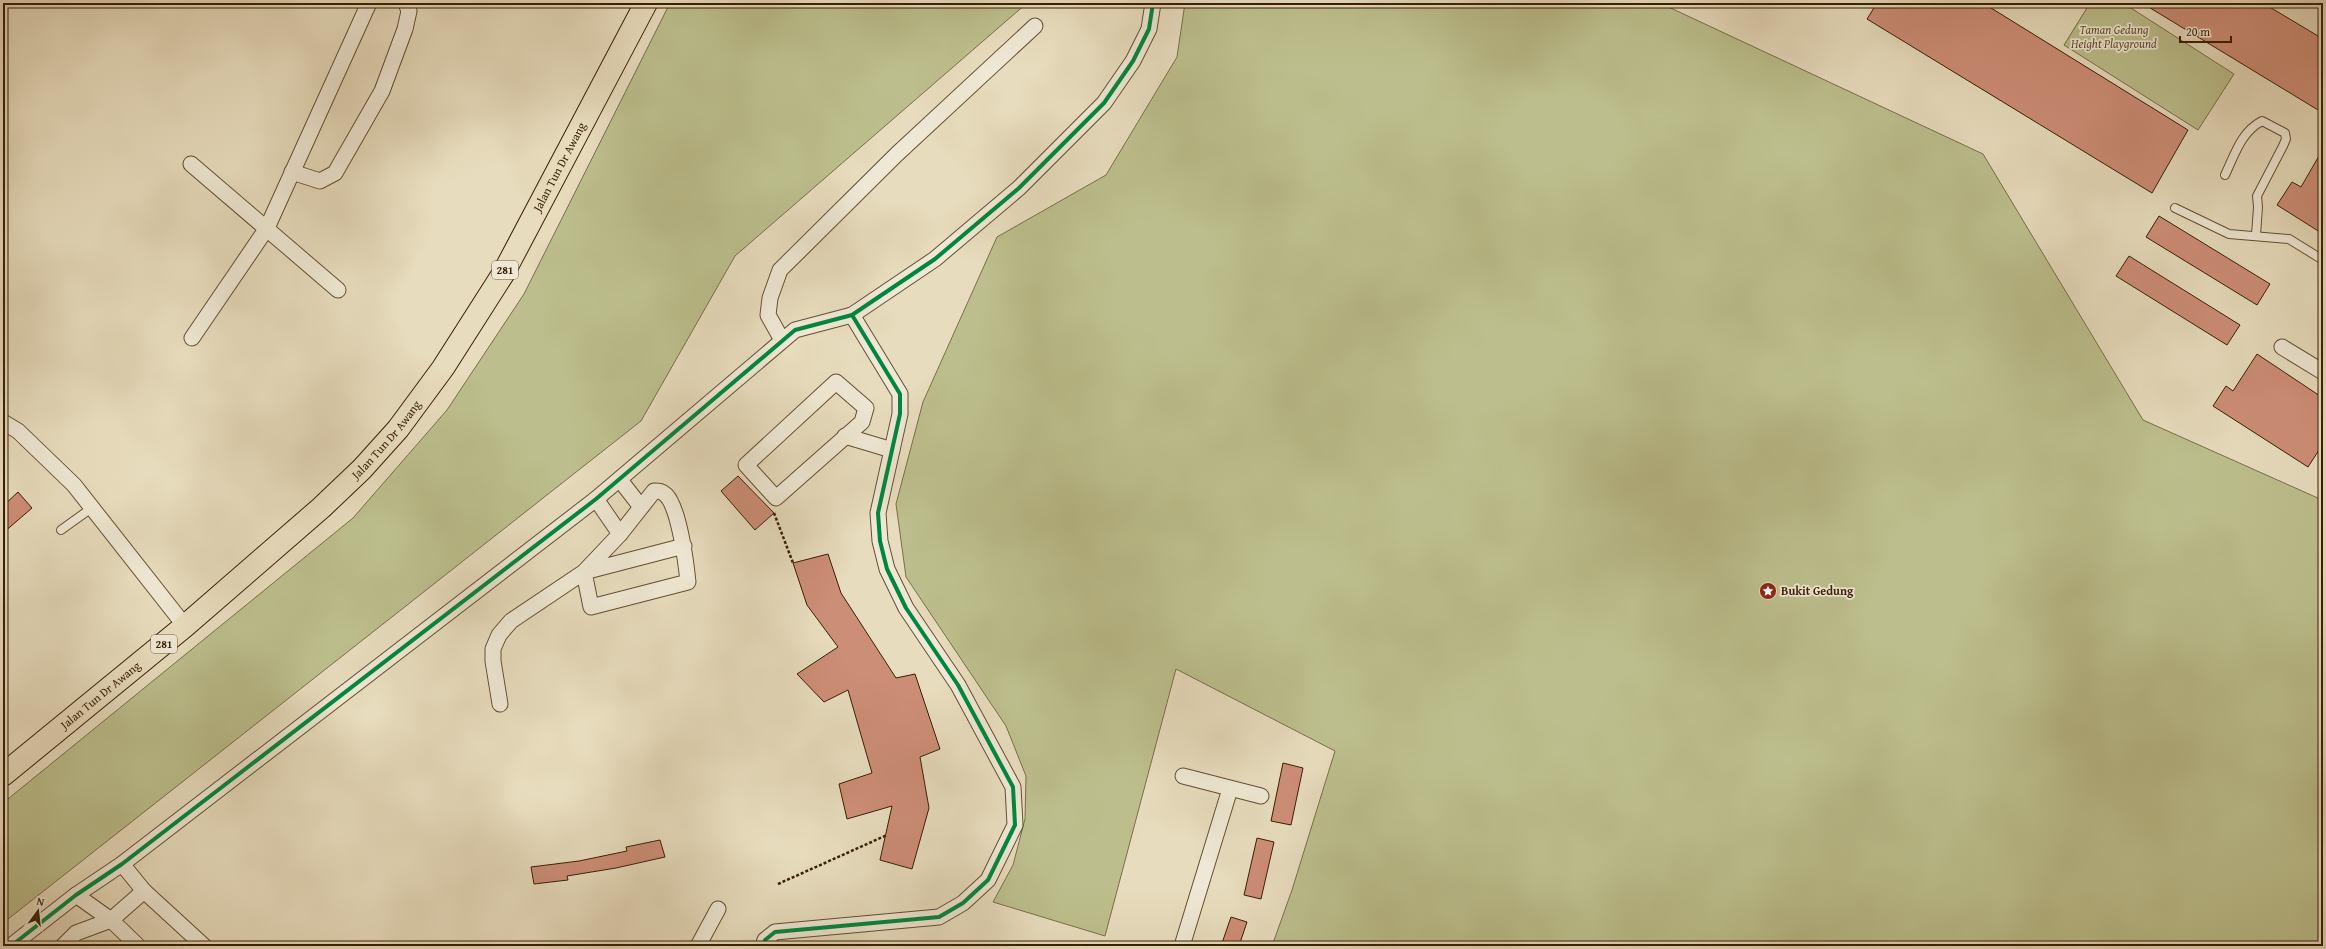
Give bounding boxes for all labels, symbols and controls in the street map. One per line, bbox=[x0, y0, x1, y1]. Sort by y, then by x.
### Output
scale bar bbox=[2180, 18, 2231, 44]
park label: Taman Gedung Height Playground bbox=[2070, 21, 2157, 52]
text: 20 m bbox=[2186, 23, 2210, 40]
street label: Jalan Tun Dr Awang bbox=[527, 119, 590, 216]
road number: 281 bbox=[492, 261, 518, 279]
street label: Jalan Tun Dr Awang bbox=[346, 396, 425, 484]
place icon: Bukit Gedung bbox=[1758, 581, 1778, 601]
place label: Bukit Gedung bbox=[1781, 582, 1854, 599]
road number: 281 bbox=[151, 635, 177, 653]
street label: Jalan Tun Dr Awang bbox=[55, 657, 144, 734]
north arrow bbox=[18, 891, 58, 931]
text: N bbox=[35, 893, 47, 910]

